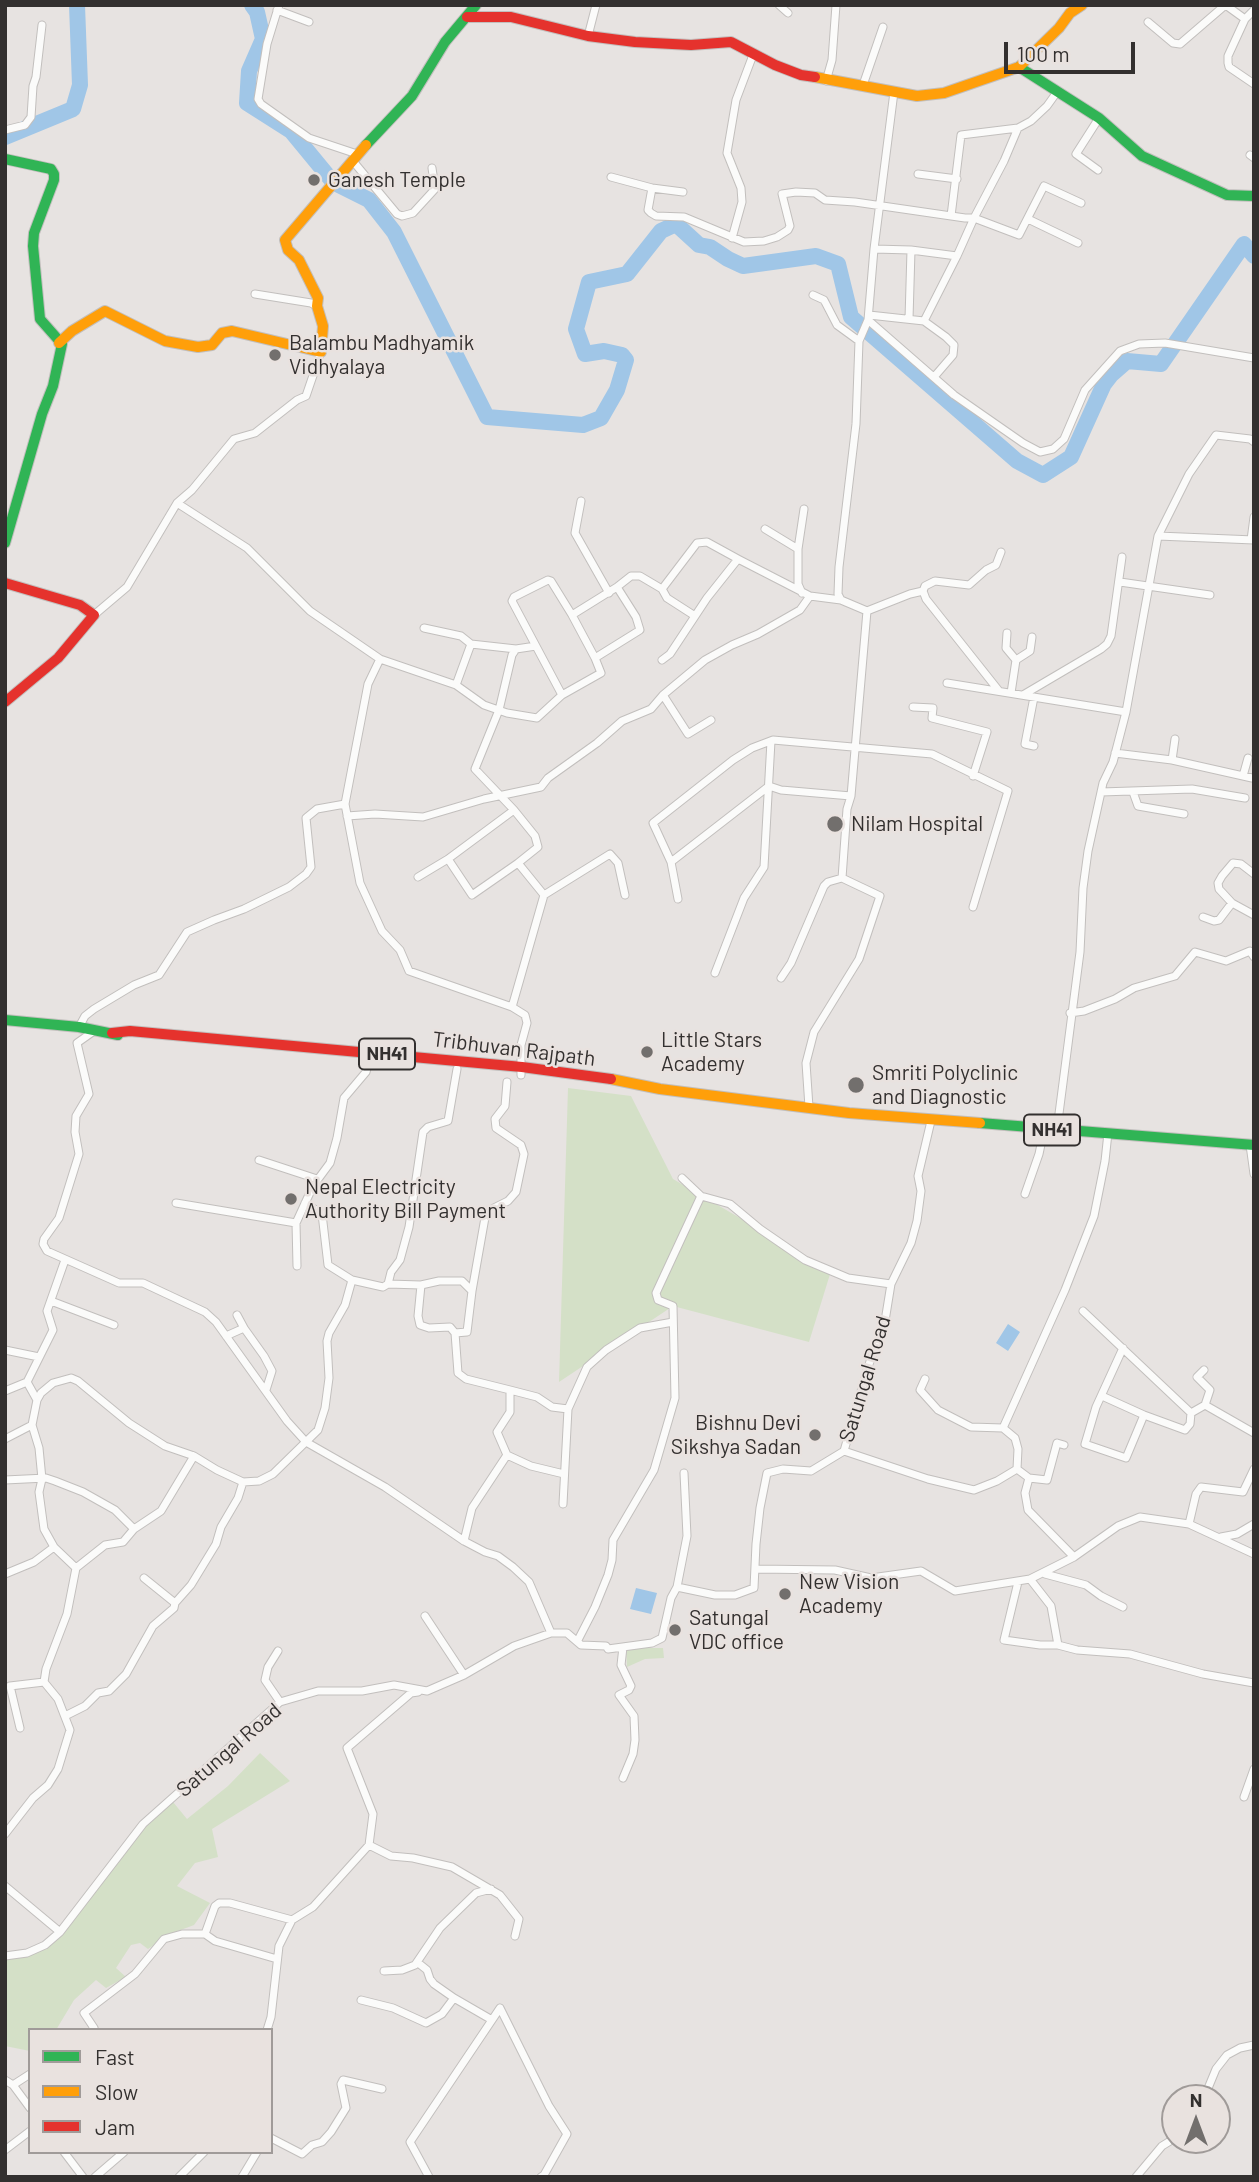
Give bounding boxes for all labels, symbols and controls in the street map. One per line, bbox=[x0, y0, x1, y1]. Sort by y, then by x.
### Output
scale bar bbox=[1007, 28, 1138, 72]
text: 100 m bbox=[1017, 41, 1070, 66]
place label: Ganesh Temple bbox=[328, 167, 466, 193]
marker: Ganesh Temple bbox=[306, 172, 322, 188]
place label: Balambu Madhyamik Vidhyalaya bbox=[289, 330, 474, 380]
marker: Balambu Madhyamik Vidhyalaya bbox=[267, 347, 283, 363]
place label: Nilam Hospital bbox=[851, 811, 983, 837]
marker: Nilam Hospital bbox=[825, 814, 845, 834]
street label: Tribhuvan Rajpath bbox=[431, 1027, 597, 1071]
place label: Little Stars Academy bbox=[661, 1027, 762, 1077]
road number: NH41 bbox=[359, 1038, 415, 1070]
marker: Little Stars Academy bbox=[639, 1044, 655, 1060]
place label: Smriti Polyclinic and Diagnostic bbox=[872, 1060, 1018, 1110]
marker: Smriti Polyclinic and Diagnostic bbox=[846, 1075, 866, 1095]
road number: NH41 bbox=[1024, 1114, 1080, 1146]
place label: Nepal Electricity Authority Bill Payment bbox=[305, 1174, 506, 1224]
marker: Nepal Electricity Authority Bill Payment bbox=[283, 1191, 299, 1207]
street label: Satungal Road bbox=[834, 1313, 896, 1445]
place label: Bishnu Devi Sikshya Sadan bbox=[671, 1410, 801, 1460]
marker: Bishnu Devi Sikshya Sadan bbox=[807, 1427, 823, 1443]
place label: New Vision Academy bbox=[799, 1569, 899, 1619]
marker: New Vision Academy bbox=[777, 1586, 793, 1602]
place label: Satungal VDC office bbox=[689, 1605, 784, 1655]
marker: Satungal VDC office bbox=[667, 1622, 683, 1638]
street label: Satungal Road bbox=[171, 1698, 287, 1802]
legend bbox=[28, 2028, 273, 2154]
text: Fast bbox=[95, 2044, 135, 2069]
text: Slow bbox=[95, 2079, 138, 2104]
north arrow bbox=[1161, 2084, 1231, 2154]
text: N bbox=[1190, 2088, 1202, 2111]
text: Jam bbox=[95, 2114, 135, 2139]

